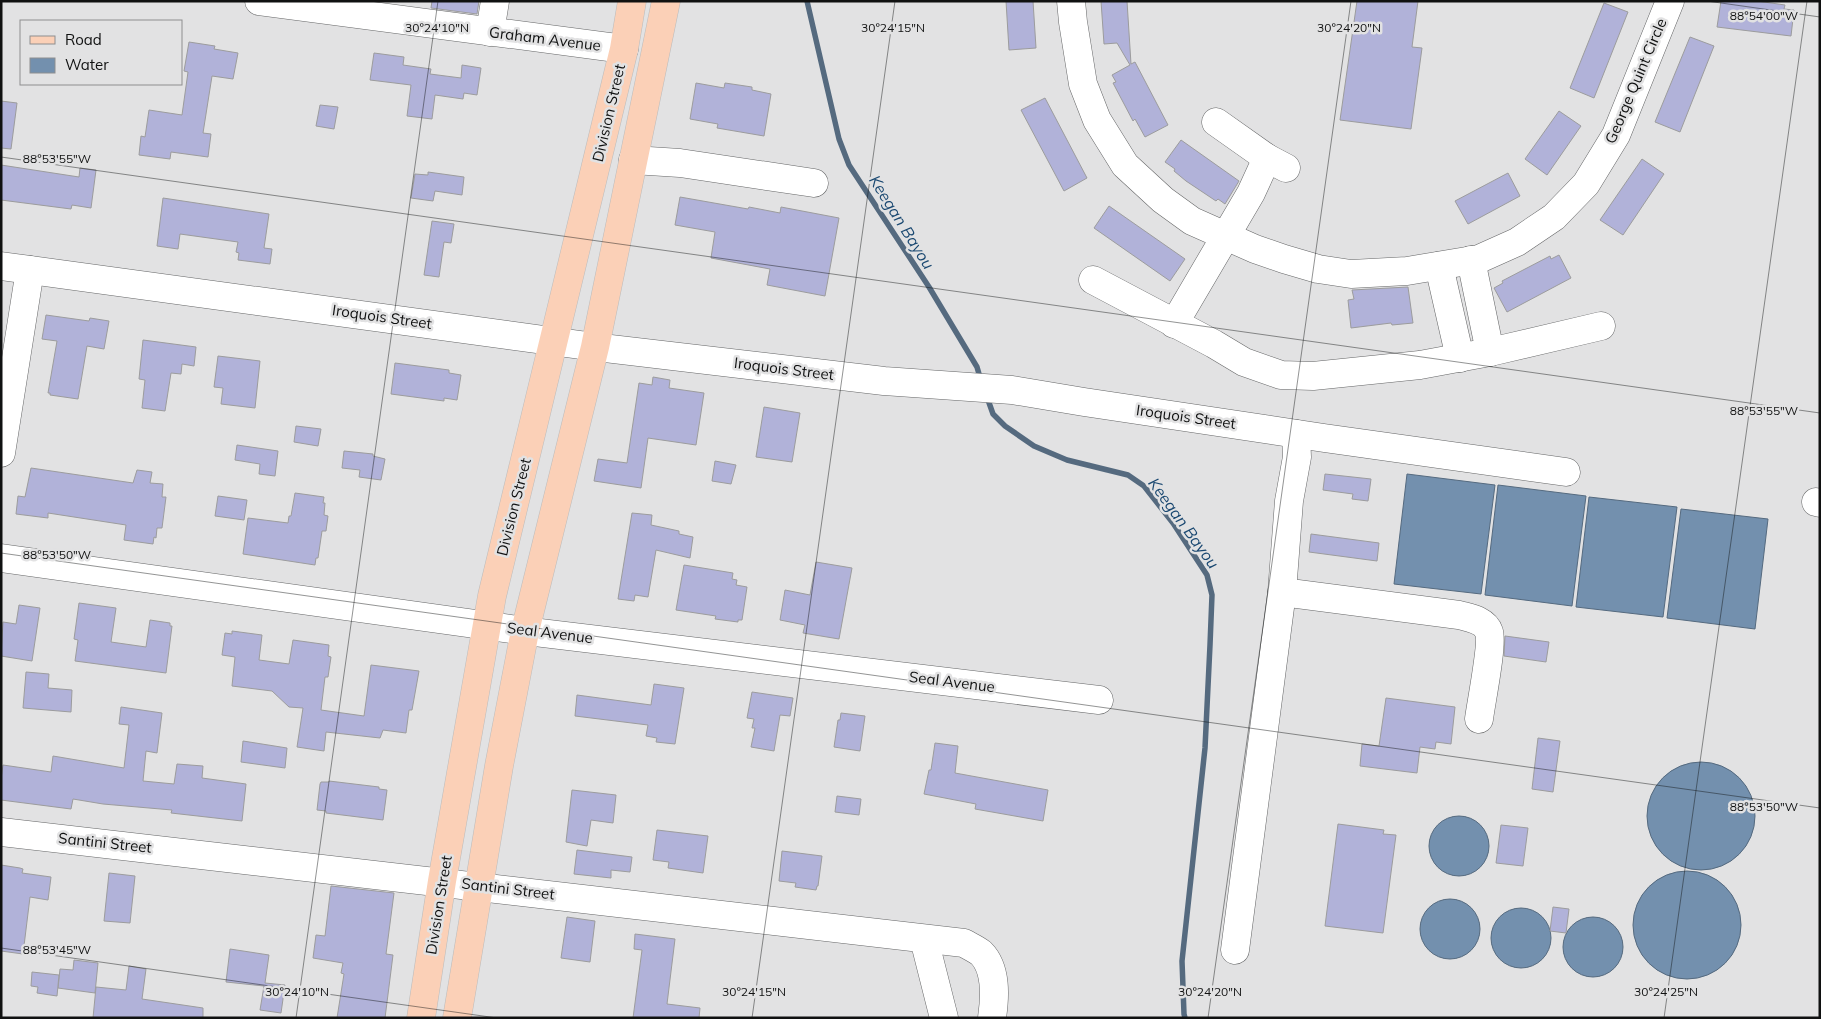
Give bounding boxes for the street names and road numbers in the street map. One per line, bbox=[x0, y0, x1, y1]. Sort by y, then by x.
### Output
street label: George Quint Circle bbox=[1601, 15, 1671, 146]
street label: Graham Avenue bbox=[488, 22, 602, 55]
street label: Division Street bbox=[588, 62, 629, 164]
street label: Iroquois Street bbox=[331, 300, 433, 333]
street label: Iroquois Street bbox=[733, 353, 835, 384]
street label: Iroquois Street bbox=[1135, 400, 1237, 433]
street label: Division Street bbox=[492, 456, 535, 558]
street label: Seal Avenue bbox=[506, 618, 594, 647]
street label: Seal Avenue bbox=[908, 667, 996, 696]
street label: Santini Street bbox=[57, 828, 153, 857]
street label: Division Street bbox=[421, 854, 456, 956]
street label: Santini Street bbox=[460, 873, 556, 904]

